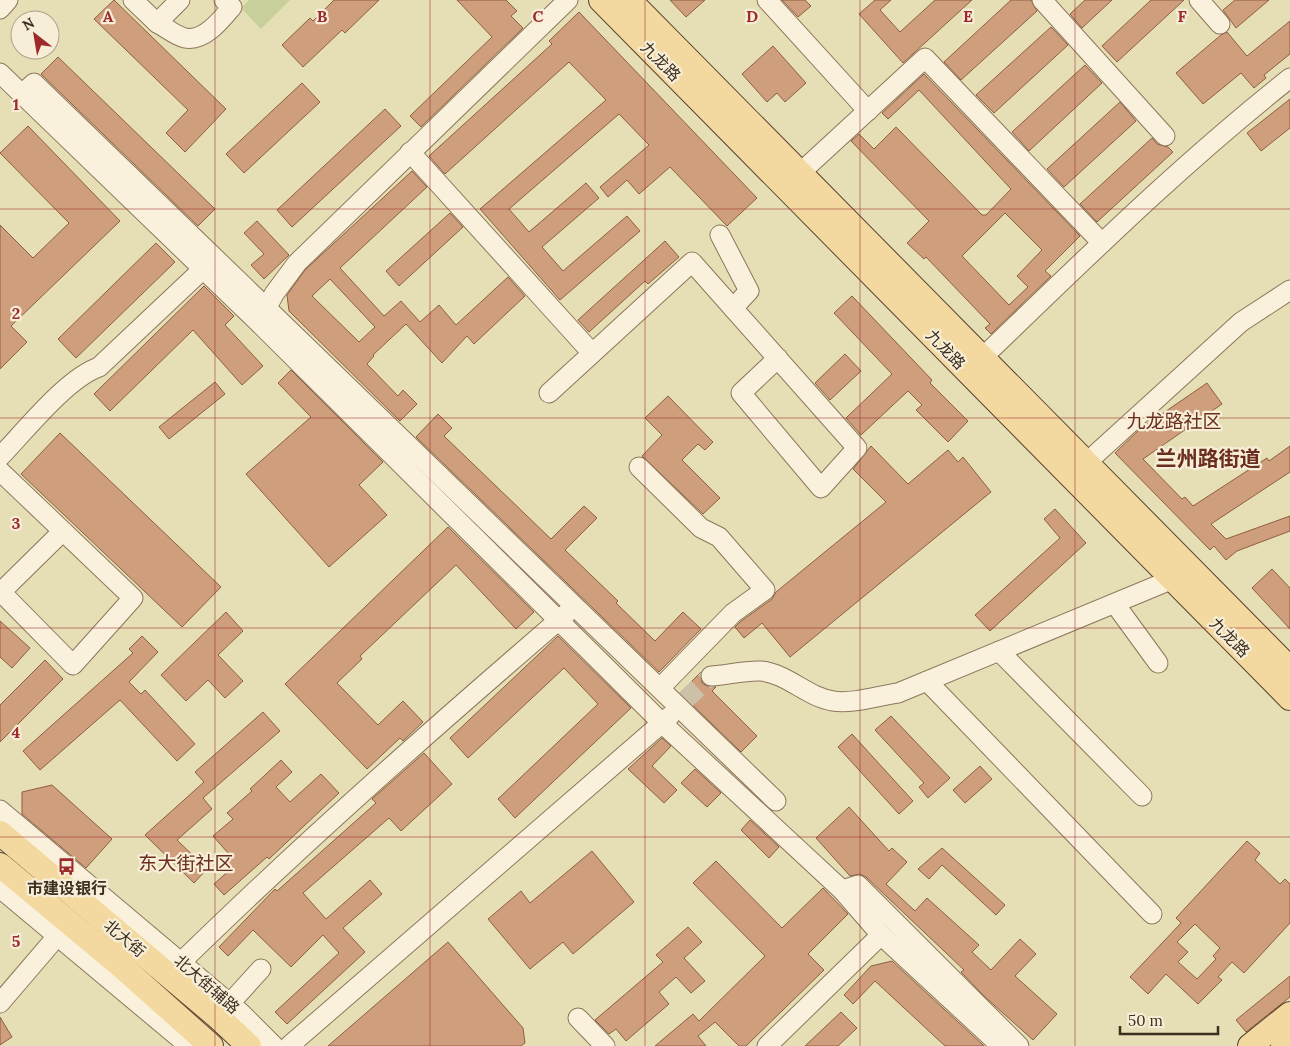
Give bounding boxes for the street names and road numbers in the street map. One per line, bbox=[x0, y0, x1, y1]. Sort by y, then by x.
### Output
street label: 九龙路 bbox=[637, 37, 685, 85]
street label: 九龙路 bbox=[922, 325, 970, 373]
street label: 九龙路 bbox=[1206, 613, 1254, 661]
street label: 北大街 bbox=[100, 915, 150, 961]
street label: 北大街辅路 bbox=[170, 950, 244, 1018]

